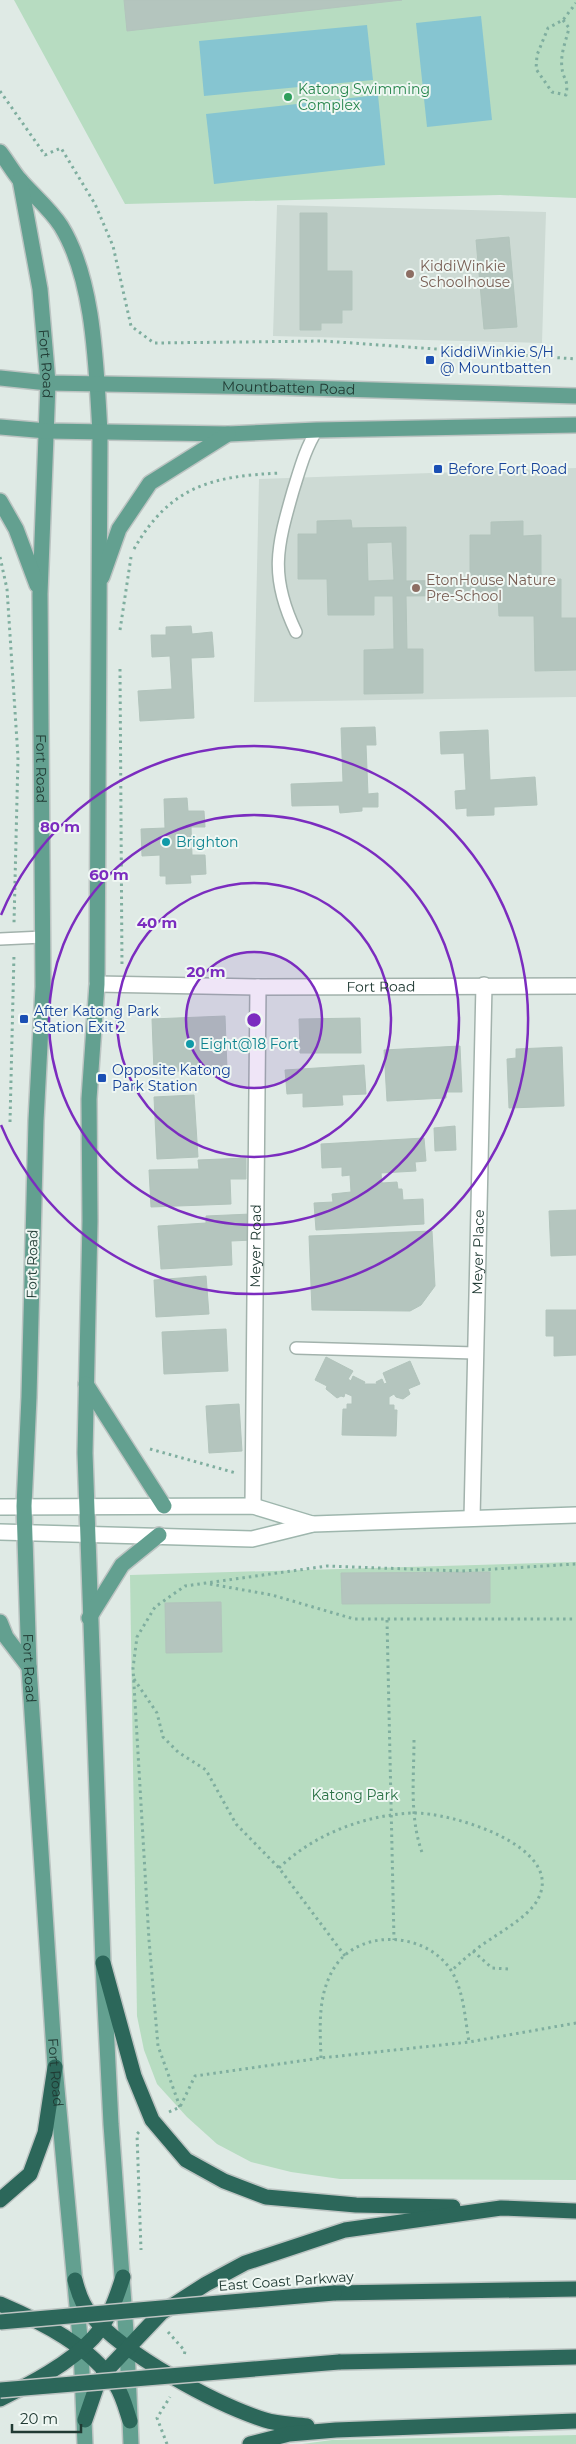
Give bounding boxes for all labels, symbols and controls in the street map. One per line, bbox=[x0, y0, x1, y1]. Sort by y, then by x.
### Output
place label: Katong Swimming Complex bbox=[298, 80, 430, 114]
marker: Katong Swimming Complex bbox=[282, 91, 294, 103]
place label: KiddiWinkie Schoolhouse bbox=[420, 257, 510, 291]
marker: KiddiWinkie Schoolhouse bbox=[404, 268, 416, 280]
street label: Fort Road bbox=[34, 329, 57, 399]
place label: KiddiWinkie S/H @ Mountbatten bbox=[440, 343, 554, 377]
marker: KiddiWinkie S/H @ Mountbatten bbox=[424, 354, 436, 366]
street label: Mountbatten Road bbox=[222, 377, 356, 398]
place label: Before Fort Road bbox=[448, 460, 567, 478]
marker: Before Fort Road bbox=[432, 463, 444, 475]
place label: EtonHouse Nature Pre-School bbox=[426, 571, 556, 605]
marker: EtonHouse Nature Pre-School bbox=[410, 582, 422, 594]
street label: Fort Road bbox=[32, 734, 51, 803]
text: 80 m bbox=[40, 817, 80, 836]
place label: Brighton bbox=[176, 833, 239, 851]
marker: Brighton bbox=[160, 836, 172, 848]
text: 60 m bbox=[89, 865, 129, 884]
text: 40 m bbox=[137, 913, 177, 932]
text: 20 m bbox=[186, 962, 226, 981]
street label: Fort Road bbox=[346, 978, 416, 996]
place label: After Katong Park Station Exit 2 bbox=[34, 1002, 159, 1036]
centre of rings bbox=[245, 1011, 263, 1029]
marker: After Katong Park Station Exit 2 bbox=[18, 1013, 30, 1025]
place label: Eight@18 Fort bbox=[200, 1035, 299, 1053]
marker: Eight@18 Fort bbox=[184, 1038, 196, 1050]
place label: Opposite Katong Park Station bbox=[112, 1061, 231, 1095]
marker: Opposite Katong Park Station bbox=[96, 1072, 108, 1084]
street label: Meyer Road bbox=[246, 1204, 265, 1288]
street label: Meyer Place bbox=[468, 1209, 488, 1295]
street label: Fort Road bbox=[22, 1229, 42, 1299]
street label: Fort Road bbox=[19, 1633, 40, 1703]
park label: Katong Park bbox=[312, 1786, 399, 1804]
street label: Fort Road bbox=[44, 2037, 68, 2108]
street label: East Coast Parkway bbox=[218, 2267, 355, 2295]
scale bar bbox=[12, 2402, 81, 2434]
text: 20 m bbox=[20, 2409, 58, 2428]

